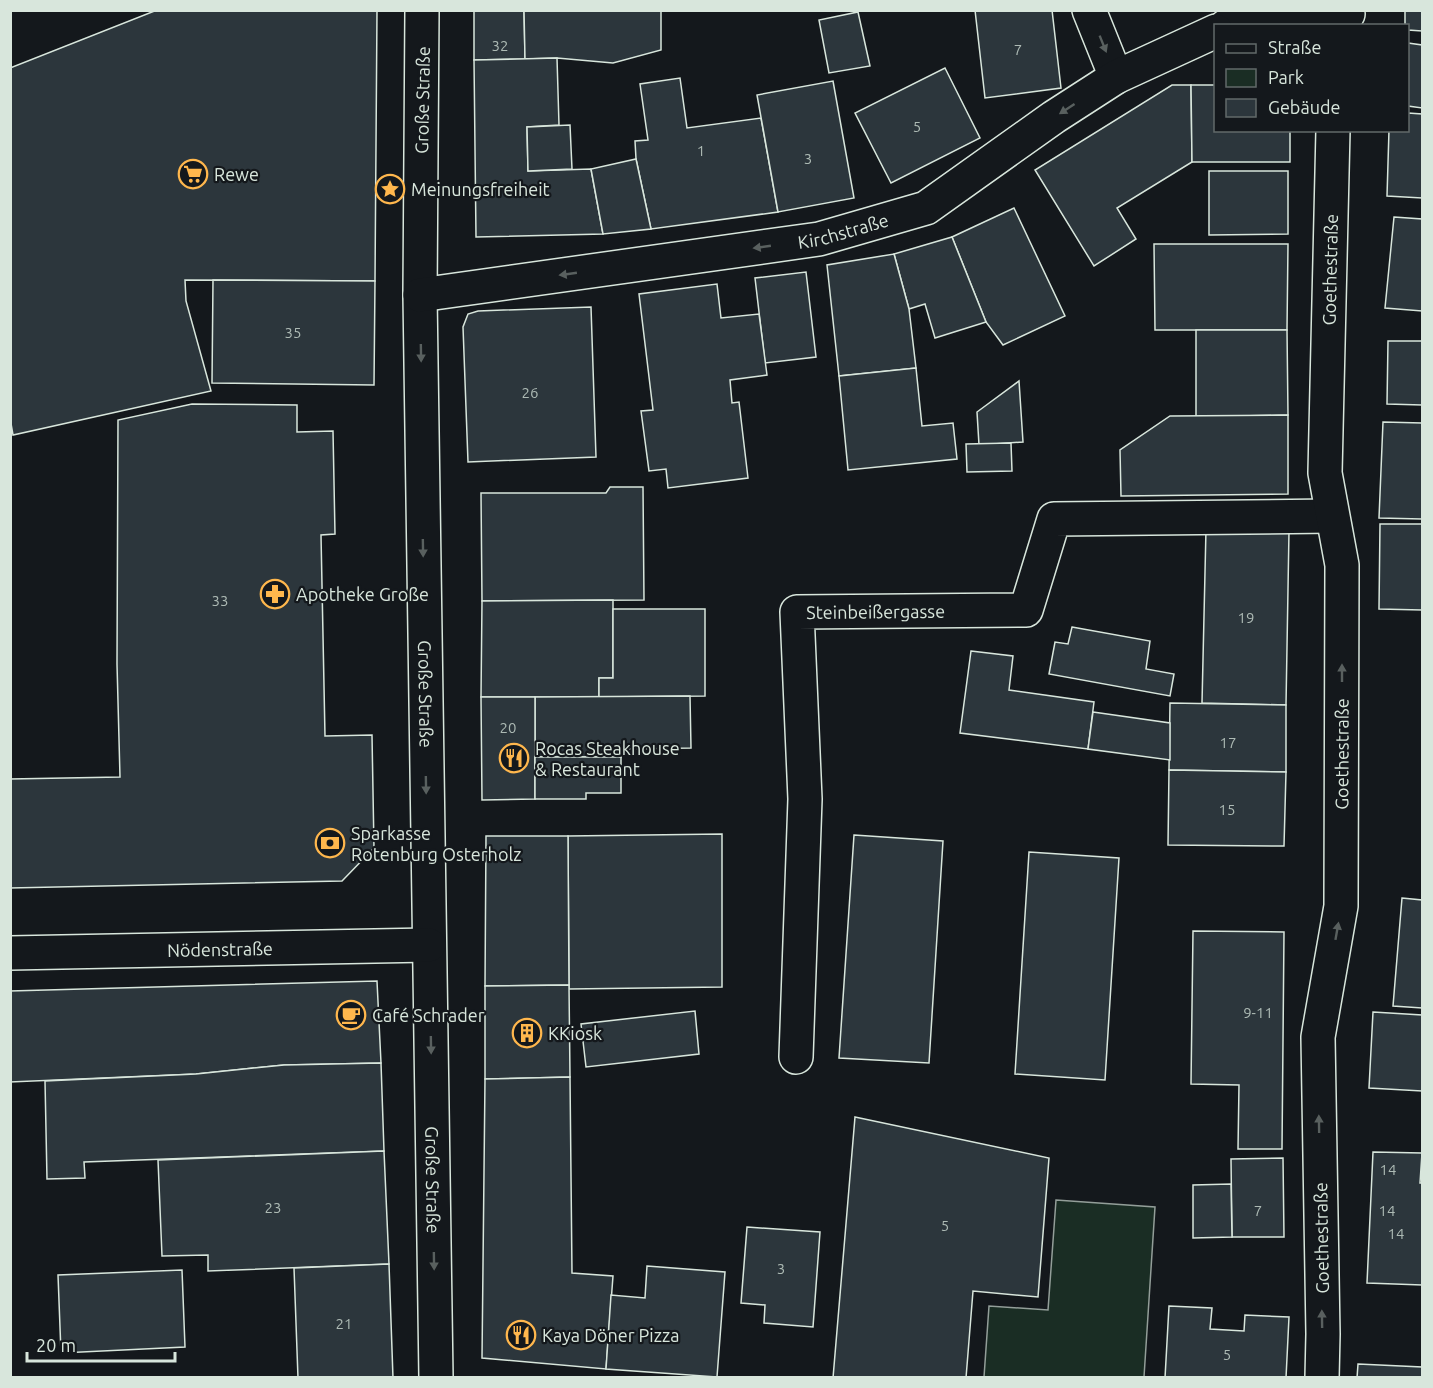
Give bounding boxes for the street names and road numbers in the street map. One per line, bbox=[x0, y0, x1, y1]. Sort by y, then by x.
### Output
street label: Große Straße bbox=[411, 46, 433, 154]
street label: Kirchstraße bbox=[796, 209, 891, 252]
street label: Goethestraße bbox=[1318, 214, 1341, 326]
street label: Steinbeißergasse bbox=[806, 601, 945, 622]
street label: Große Straße bbox=[415, 640, 437, 748]
street label: Goethestraße bbox=[1331, 698, 1352, 810]
street label: Nödenstraße bbox=[167, 938, 273, 960]
street label: Große Straße bbox=[422, 1126, 444, 1234]
street label: Goethestraße bbox=[1310, 1182, 1332, 1294]

